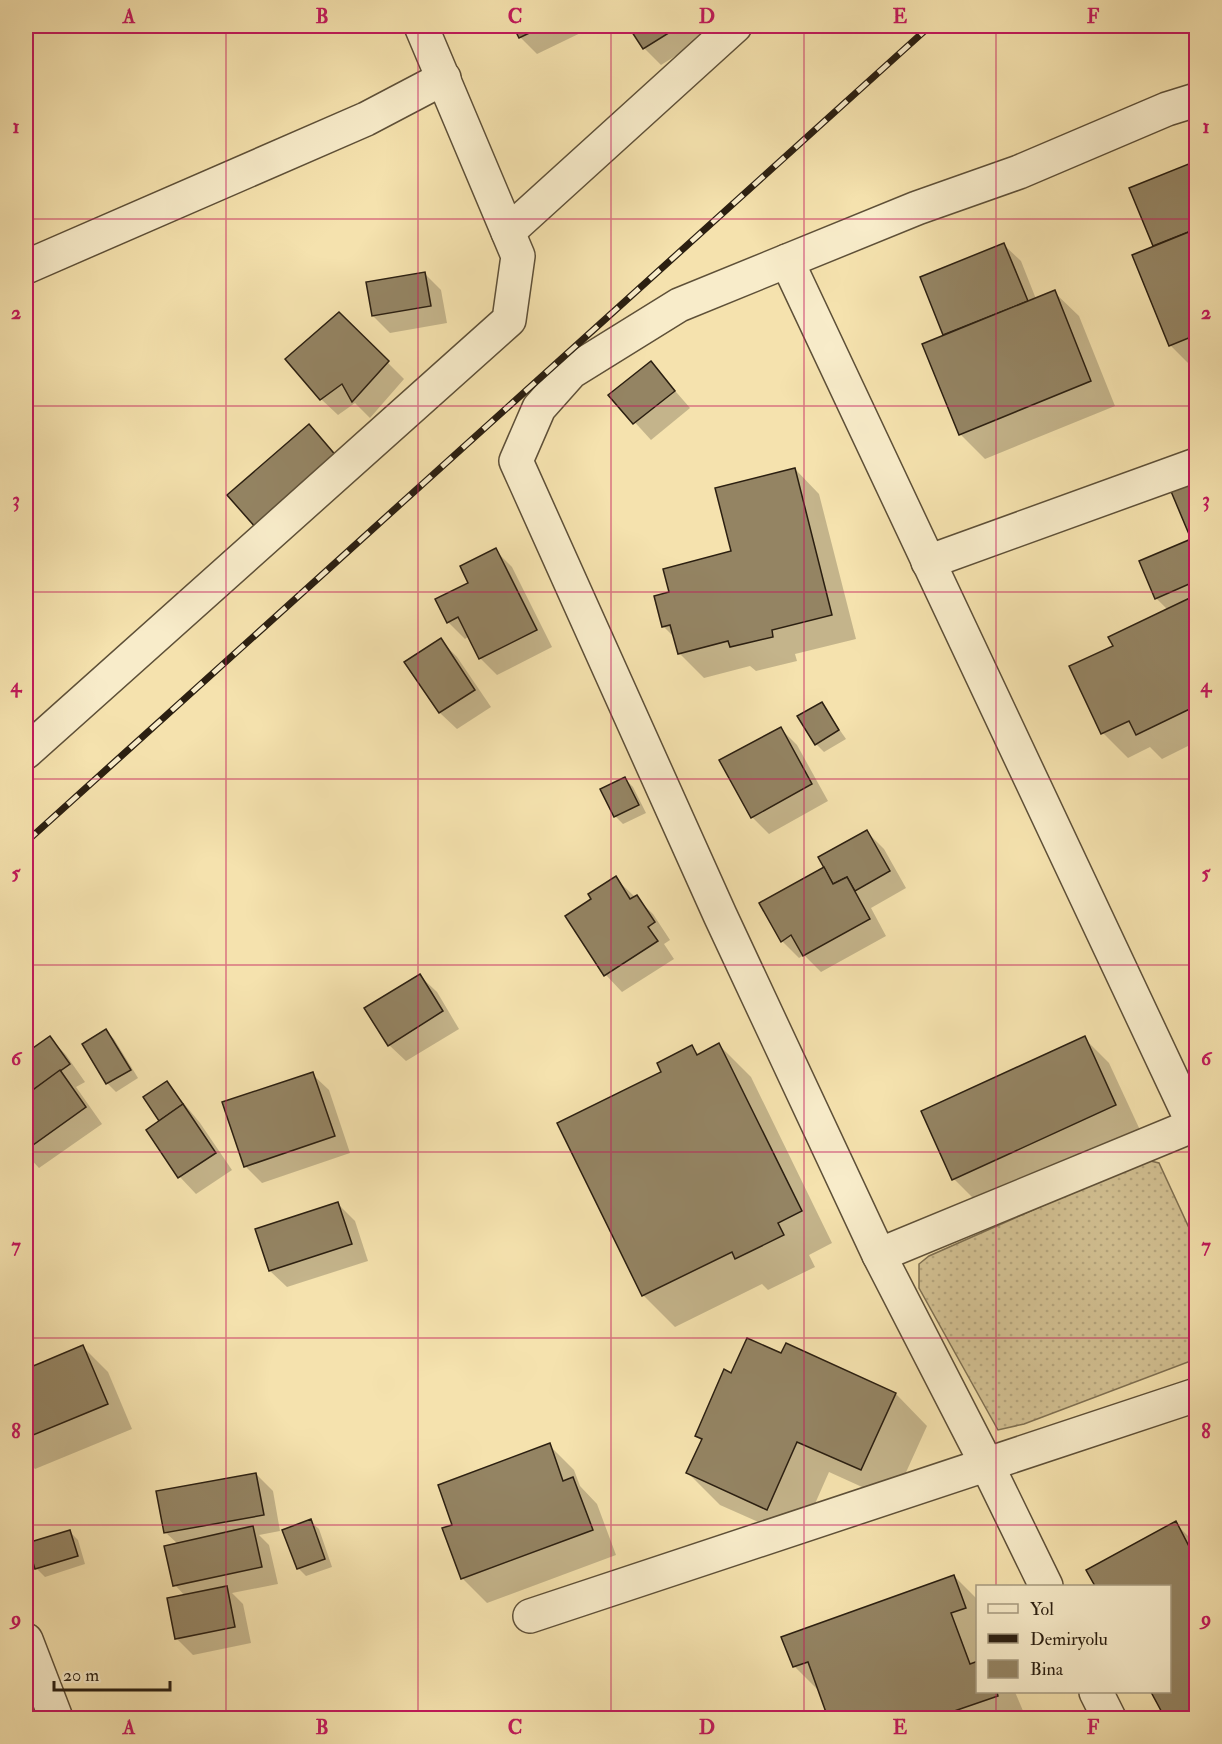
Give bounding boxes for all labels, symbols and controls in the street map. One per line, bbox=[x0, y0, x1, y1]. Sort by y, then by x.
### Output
text: A bbox=[122, 4, 136, 29]
text: B bbox=[315, 4, 329, 29]
text: C bbox=[508, 4, 522, 29]
text: D bbox=[699, 4, 715, 29]
text: E bbox=[893, 4, 908, 29]
text: F bbox=[1087, 4, 1100, 29]
text: 1 bbox=[12, 114, 20, 139]
text: 1 bbox=[1202, 114, 1210, 139]
text: 2 bbox=[11, 300, 21, 325]
text: 2 bbox=[1201, 300, 1211, 325]
text: 3 bbox=[12, 487, 20, 512]
text: 3 bbox=[1202, 487, 1210, 512]
text: 4 bbox=[10, 673, 23, 698]
text: 4 bbox=[1200, 673, 1213, 698]
text: 5 bbox=[12, 860, 22, 885]
text: 5 bbox=[1202, 860, 1212, 885]
text: 6 bbox=[11, 1046, 23, 1071]
text: 6 bbox=[1201, 1046, 1213, 1071]
text: 7 bbox=[11, 1233, 21, 1258]
text: 7 bbox=[1201, 1233, 1211, 1258]
text: 8 bbox=[11, 1419, 21, 1444]
text: 8 bbox=[1201, 1419, 1211, 1444]
legend bbox=[976, 1585, 1171, 1693]
text: Yol bbox=[1030, 1598, 1054, 1621]
text: 9 bbox=[9, 1606, 21, 1631]
text: 9 bbox=[1199, 1606, 1211, 1631]
text: Demiryolu bbox=[1030, 1628, 1108, 1651]
scale bar bbox=[54, 1654, 170, 1692]
text: Bina bbox=[1030, 1658, 1064, 1681]
text: 20 m bbox=[63, 1664, 99, 1687]
text: A bbox=[122, 1715, 136, 1740]
text: B bbox=[315, 1715, 329, 1740]
text: C bbox=[508, 1715, 522, 1740]
text: D bbox=[699, 1715, 715, 1740]
text: E bbox=[893, 1715, 908, 1740]
text: F bbox=[1087, 1715, 1100, 1740]

